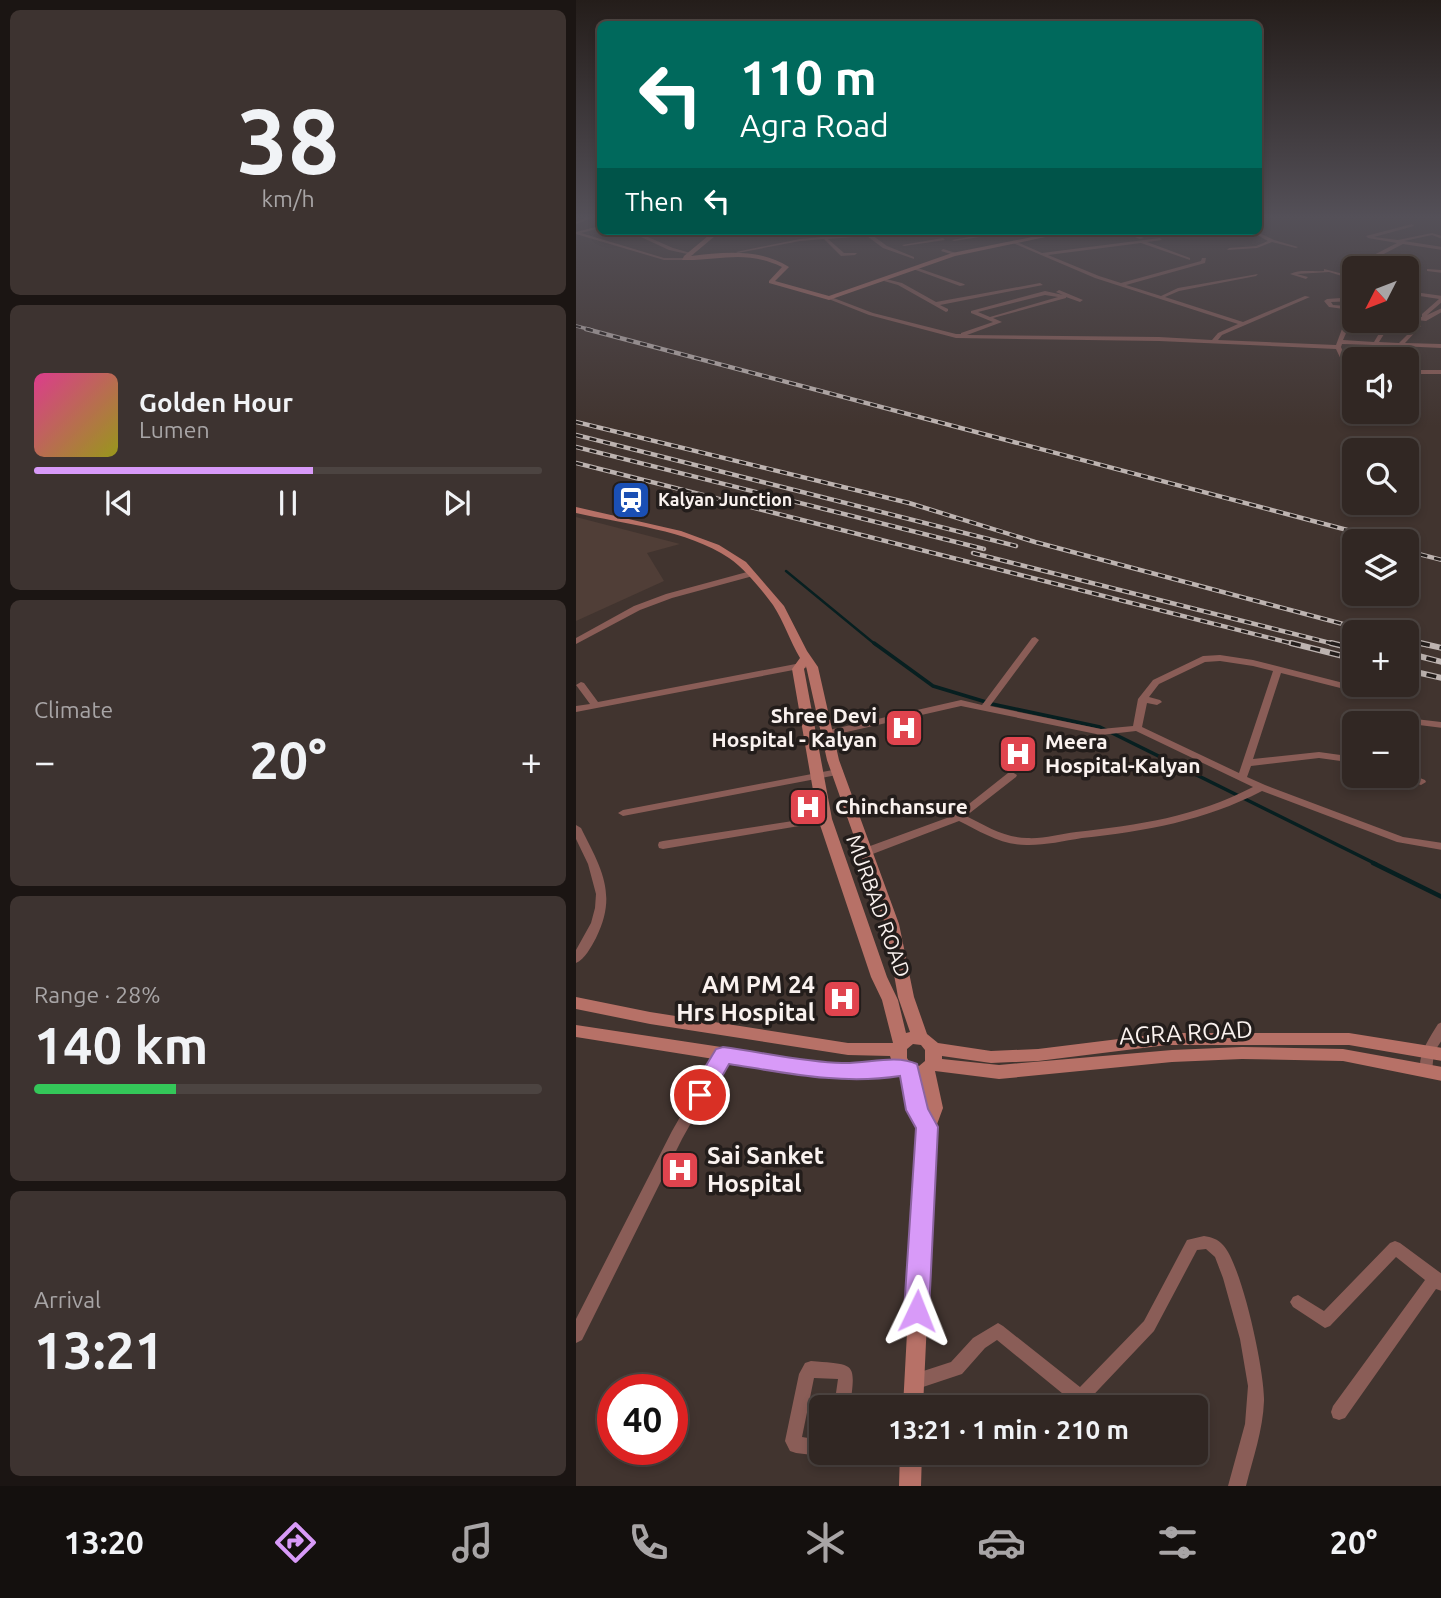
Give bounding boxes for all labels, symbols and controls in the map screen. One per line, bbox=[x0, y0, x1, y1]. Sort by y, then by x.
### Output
icon: left bbox=[625, 49, 716, 140]
text: 110 m bbox=[740, 49, 877, 104]
text: 38 bbox=[237, 89, 339, 191]
text: Agra Road bbox=[740, 107, 889, 143]
icon: left bbox=[698, 182, 736, 220]
text: km/h bbox=[261, 186, 315, 211]
text: Then bbox=[625, 187, 684, 216]
north arrow bbox=[1342, 256, 1420, 332]
map controls bbox=[1342, 256, 1419, 788]
button: sound bbox=[1342, 347, 1419, 424]
text: Golden Hour bbox=[139, 388, 293, 417]
text: Lumen bbox=[139, 417, 210, 442]
button: search bbox=[1342, 438, 1419, 515]
station icon: Kalyan Junction bbox=[610, 479, 652, 521]
icon: previous bbox=[100, 484, 138, 522]
icon: pause bbox=[269, 484, 307, 522]
icon: next bbox=[438, 484, 476, 522]
place label: Kalyan Junction bbox=[658, 489, 792, 509]
button: layers bbox=[1342, 529, 1419, 606]
button: + bbox=[1342, 620, 1419, 697]
text: Climate bbox=[34, 697, 113, 722]
place label: Shree Devi Hospital - Kalyan bbox=[711, 703, 877, 751]
hospital icon: Shree Devi Hospital - Kalyan bbox=[883, 707, 925, 749]
button: − bbox=[1342, 711, 1419, 788]
place label: Meera Hospital-Kalyan bbox=[1045, 729, 1201, 777]
text: 20° bbox=[249, 731, 327, 789]
hospital icon: Meera Hospital-Kalyan bbox=[997, 733, 1039, 775]
text: − bbox=[34, 740, 55, 782]
text: + bbox=[521, 740, 542, 782]
hospital icon: Chinchansure bbox=[787, 786, 829, 828]
place label: Chinchansure bbox=[835, 794, 968, 818]
street label: MURBAD ROAD bbox=[842, 831, 916, 980]
place label: AM PM 24 Hrs Hospital bbox=[676, 971, 815, 1026]
hospital icon: AM PM 24 Hrs Hospital bbox=[821, 978, 863, 1020]
text: Range · 28% bbox=[34, 982, 161, 1007]
text: 140 km bbox=[34, 1016, 208, 1074]
street label: AGRA ROAD bbox=[1118, 1016, 1254, 1049]
pin bbox=[670, 1065, 730, 1125]
icon: arrive bbox=[681, 1076, 719, 1114]
place label: Sai Sanket Hospital bbox=[707, 1142, 824, 1197]
hospital icon: Sai Sanket Hospital bbox=[659, 1149, 701, 1191]
position arrow bbox=[880, 1274, 954, 1348]
text: Arrival bbox=[34, 1287, 101, 1312]
text: 13:21 bbox=[34, 1321, 164, 1379]
speed limit sign: 40 bbox=[597, 1374, 688, 1465]
text: 13:21 · 1 min · 210 m bbox=[888, 1415, 1129, 1444]
icon: directions bbox=[271, 1518, 320, 1567]
icon: music bbox=[448, 1518, 497, 1567]
icon: phone bbox=[624, 1518, 673, 1567]
icon: climate bbox=[801, 1518, 850, 1567]
icon: car bbox=[977, 1518, 1026, 1567]
icon: filters bbox=[1153, 1518, 1202, 1567]
text: 13:20 bbox=[64, 1524, 144, 1560]
text: 20° bbox=[1330, 1524, 1377, 1560]

